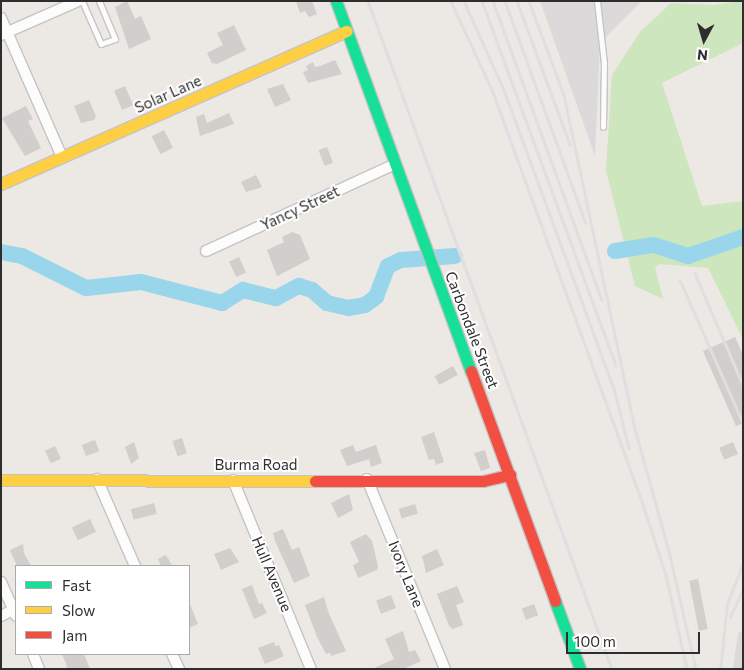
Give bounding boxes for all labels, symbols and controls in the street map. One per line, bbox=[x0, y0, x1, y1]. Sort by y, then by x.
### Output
north arrow bbox=[679, 15, 729, 65]
text: N bbox=[696, 46, 708, 64]
street label: Solar Lane bbox=[132, 71, 204, 117]
street label: Yancy Street bbox=[258, 182, 342, 234]
street label: Carbondale Street bbox=[441, 269, 503, 391]
street label: Burma Road bbox=[215, 456, 297, 474]
street label: Hull Avenue bbox=[248, 534, 296, 614]
street label: Ivory Lane bbox=[385, 538, 427, 610]
legend bbox=[15, 565, 190, 655]
text: Fast bbox=[62, 576, 91, 594]
text: Slow bbox=[62, 601, 95, 619]
scale bar bbox=[569, 622, 703, 654]
text: Jam bbox=[62, 626, 87, 644]
text: 100 m bbox=[574, 632, 616, 650]

